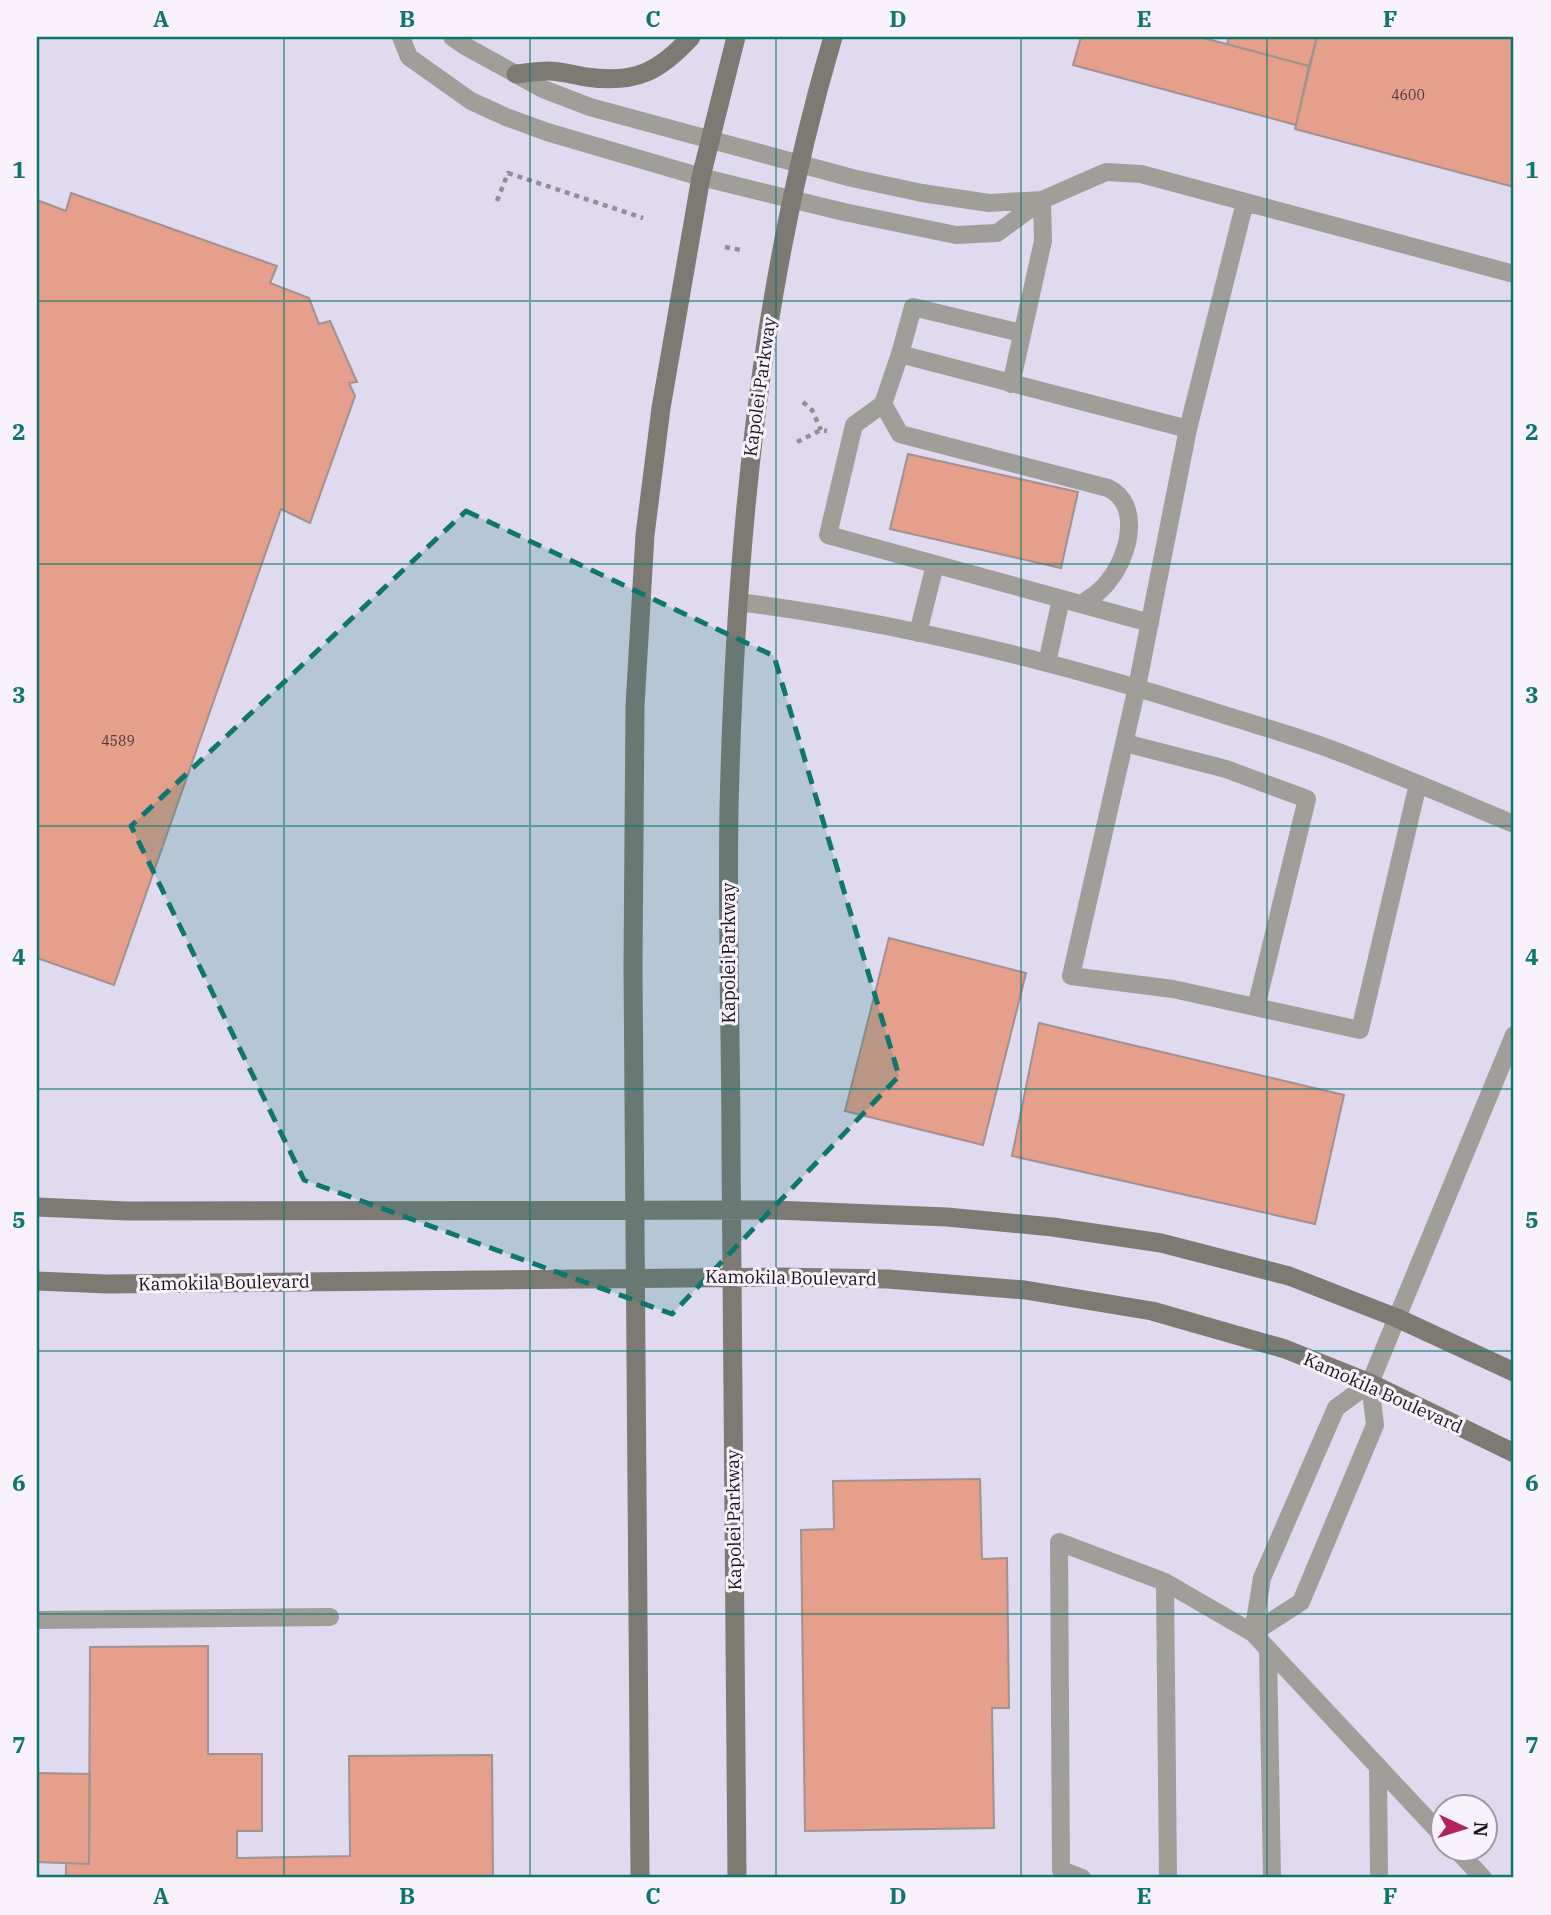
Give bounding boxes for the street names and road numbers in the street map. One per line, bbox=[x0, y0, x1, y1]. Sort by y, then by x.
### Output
street label: Kapolei Parkway bbox=[738, 315, 781, 458]
street label: Kapolei Parkway bbox=[717, 882, 740, 1023]
street label: Kamokila Boulevard bbox=[705, 1265, 877, 1290]
street label: Kamokila Boulevard bbox=[138, 1270, 310, 1295]
street label: Kamokila Boulevard bbox=[1300, 1347, 1466, 1438]
street label: Kapolei Parkway bbox=[721, 1449, 746, 1591]

